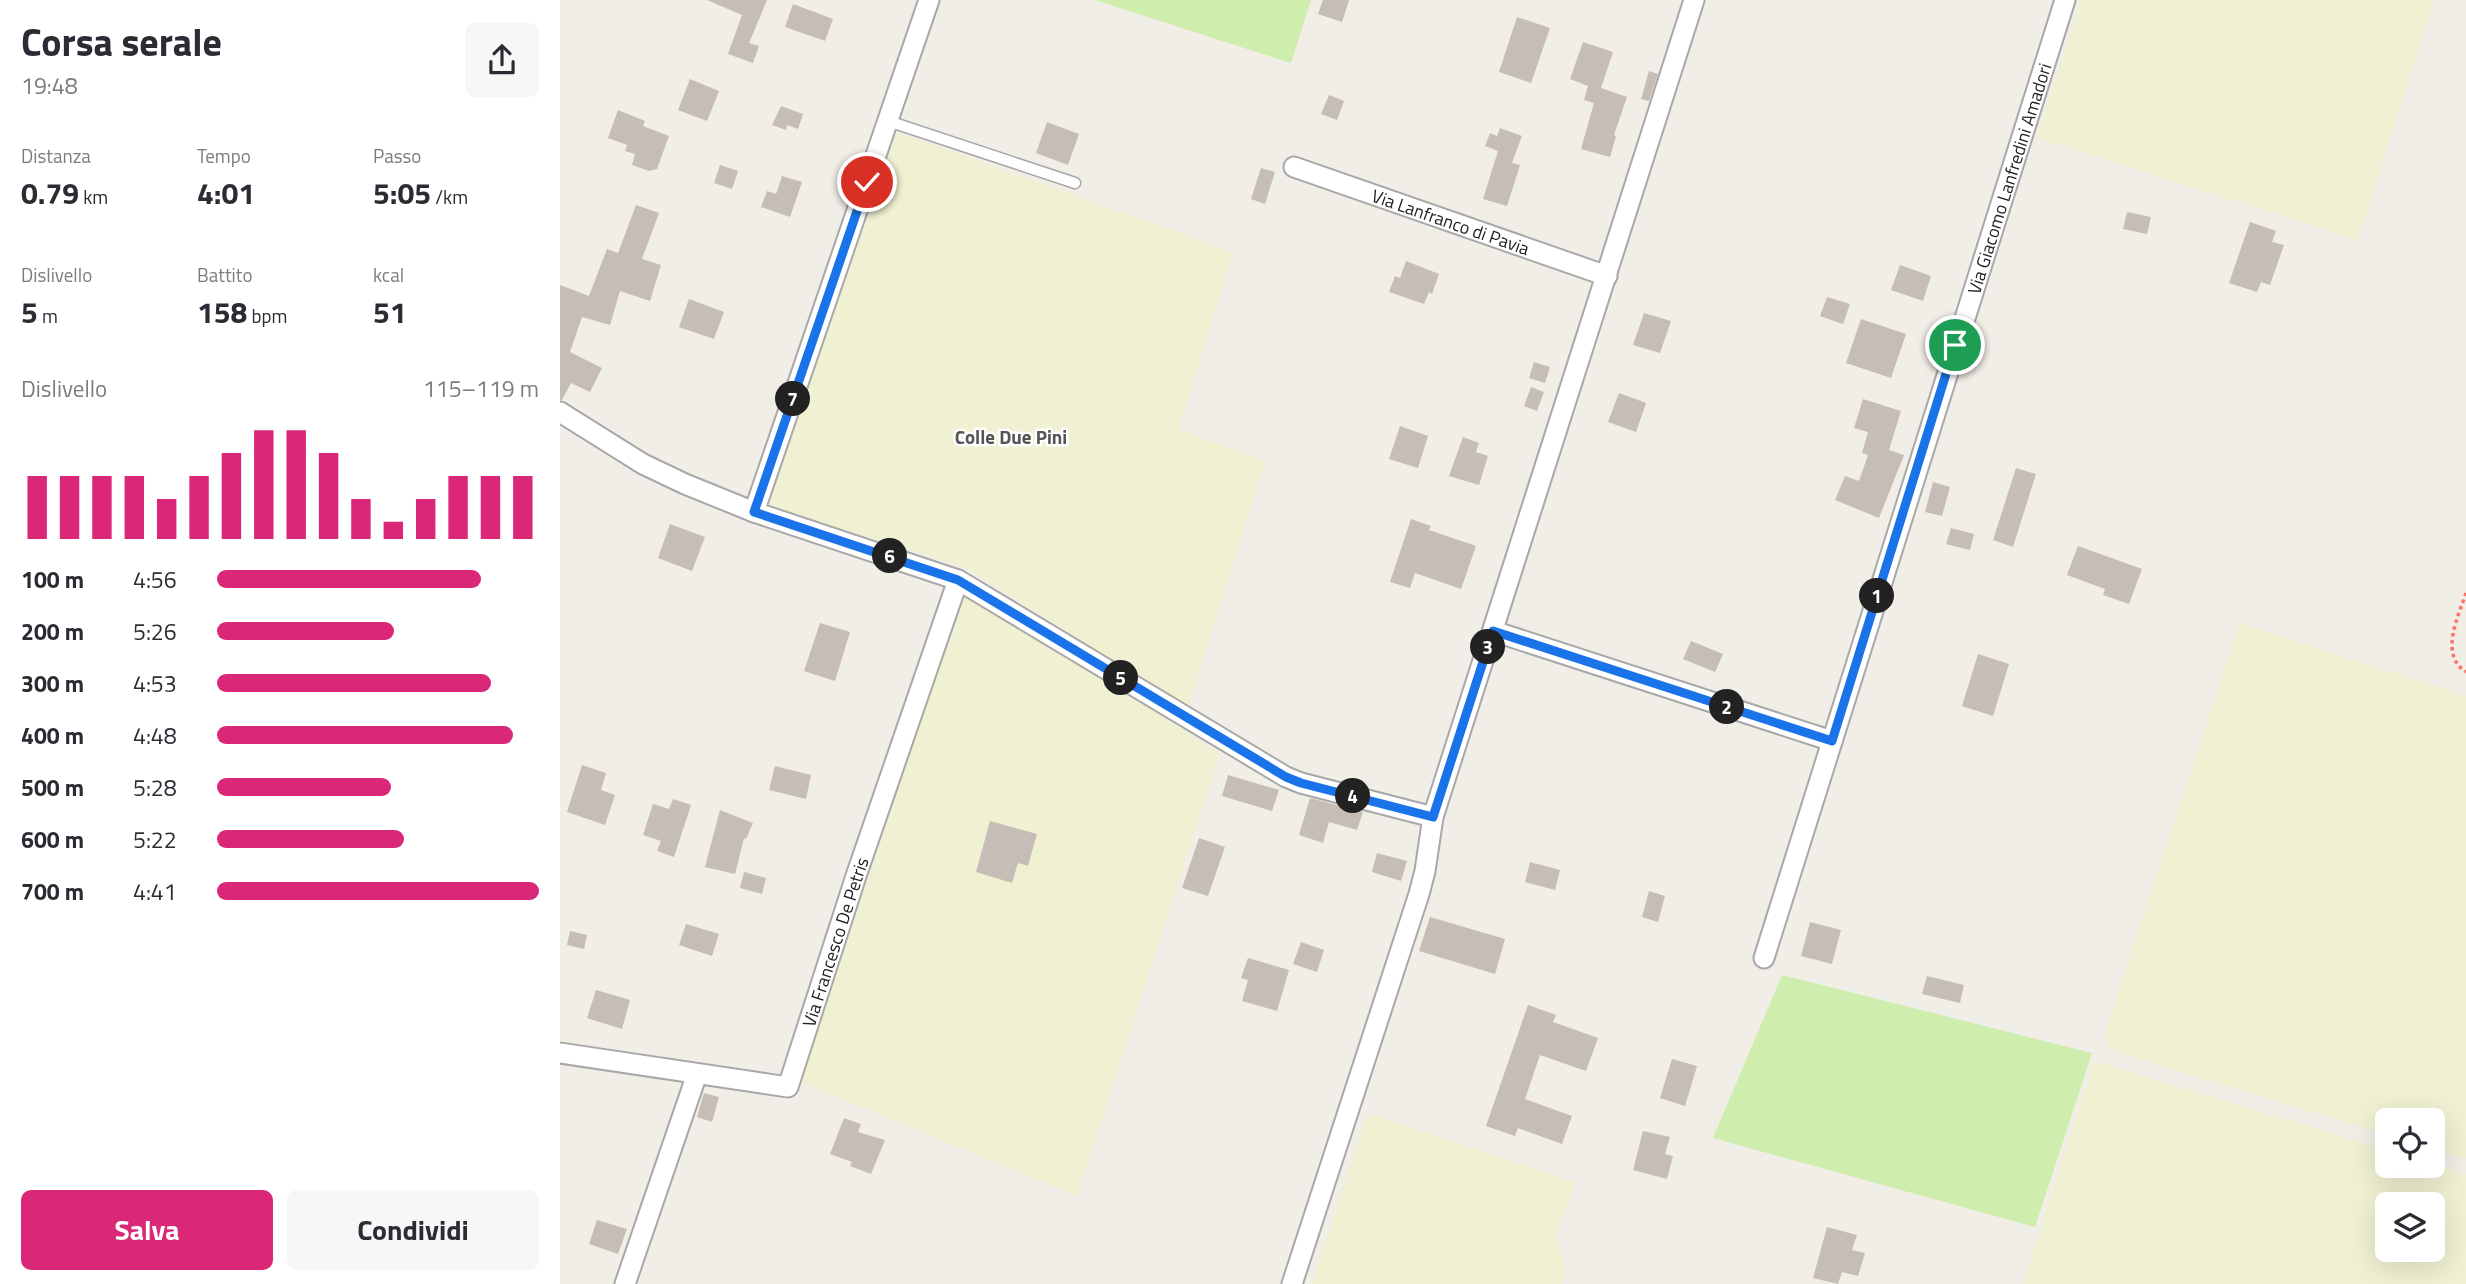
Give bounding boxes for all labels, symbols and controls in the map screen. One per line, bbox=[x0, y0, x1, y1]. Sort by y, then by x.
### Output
text: Corsa serale bbox=[21, 13, 222, 71]
button: share bbox=[465, 23, 539, 97]
street label: Via Giacomo Lanfredini Amadori bbox=[1960, 60, 2058, 298]
text: 19:48 bbox=[21, 68, 78, 103]
text: Distanza bbox=[21, 141, 91, 170]
text: Tempo bbox=[197, 141, 251, 170]
text: Passo bbox=[373, 141, 421, 170]
pin bbox=[837, 152, 897, 212]
icon: check bbox=[848, 163, 886, 201]
text: 0.79 bbox=[21, 170, 79, 216]
text: 4:01 bbox=[197, 170, 255, 216]
text: 5:05 bbox=[373, 170, 431, 216]
text: km bbox=[79, 182, 108, 211]
text: /km bbox=[431, 182, 468, 211]
street label: Via Lanfranco di Pavia bbox=[1368, 182, 1533, 262]
text: Dislivello bbox=[21, 260, 92, 289]
text: Battito bbox=[197, 260, 252, 289]
text: kcal bbox=[373, 260, 404, 289]
text: 5 bbox=[21, 289, 38, 335]
text: 158 bbox=[197, 289, 247, 335]
text: 51 bbox=[373, 289, 407, 335]
text: m bbox=[38, 301, 58, 330]
text: bpm bbox=[247, 301, 287, 330]
pin bbox=[1925, 315, 1985, 375]
icon: arrive bbox=[1936, 326, 1974, 364]
text: Dislivello bbox=[21, 371, 107, 406]
text: 115–119 m bbox=[423, 371, 539, 406]
pin: 7 bbox=[776, 382, 810, 416]
text: 7 bbox=[787, 384, 798, 413]
district label: Colle Due Pini bbox=[955, 422, 1067, 451]
pin: 6 bbox=[872, 538, 908, 574]
text: 6 bbox=[884, 541, 895, 570]
text: 100 m bbox=[21, 562, 84, 597]
text: 4:56 bbox=[133, 562, 177, 597]
pin: 1 bbox=[1860, 578, 1894, 614]
text: 1 bbox=[1871, 581, 1882, 610]
text: 200 m bbox=[21, 614, 84, 649]
text: 5:26 bbox=[133, 614, 177, 649]
pin: 3 bbox=[1471, 630, 1506, 664]
text: 3 bbox=[1482, 632, 1493, 661]
pin: 5 bbox=[1104, 660, 1138, 696]
text: 5 bbox=[1115, 663, 1126, 692]
text: 300 m bbox=[21, 666, 84, 701]
text: 4:53 bbox=[133, 666, 177, 701]
pin: 2 bbox=[1710, 690, 1744, 724]
text: 2 bbox=[1721, 692, 1732, 721]
text: 400 m bbox=[21, 718, 84, 753]
text: 4:48 bbox=[133, 718, 177, 753]
text: 500 m bbox=[21, 770, 84, 805]
text: 5:28 bbox=[133, 770, 177, 805]
pin: 4 bbox=[1336, 778, 1370, 814]
text: 4 bbox=[1347, 781, 1358, 810]
text: 600 m bbox=[21, 822, 84, 857]
text: 5:22 bbox=[133, 822, 177, 857]
street label: Via Francesco De Petris bbox=[795, 853, 875, 1030]
text: 700 m bbox=[21, 874, 84, 909]
text: 4:41 bbox=[133, 874, 177, 909]
map controls bbox=[2375, 1108, 2445, 1262]
button: locate bbox=[2375, 1108, 2445, 1178]
button: Salva bbox=[21, 1190, 273, 1270]
button: Condividi bbox=[287, 1190, 539, 1270]
button: layers bbox=[2375, 1192, 2445, 1262]

